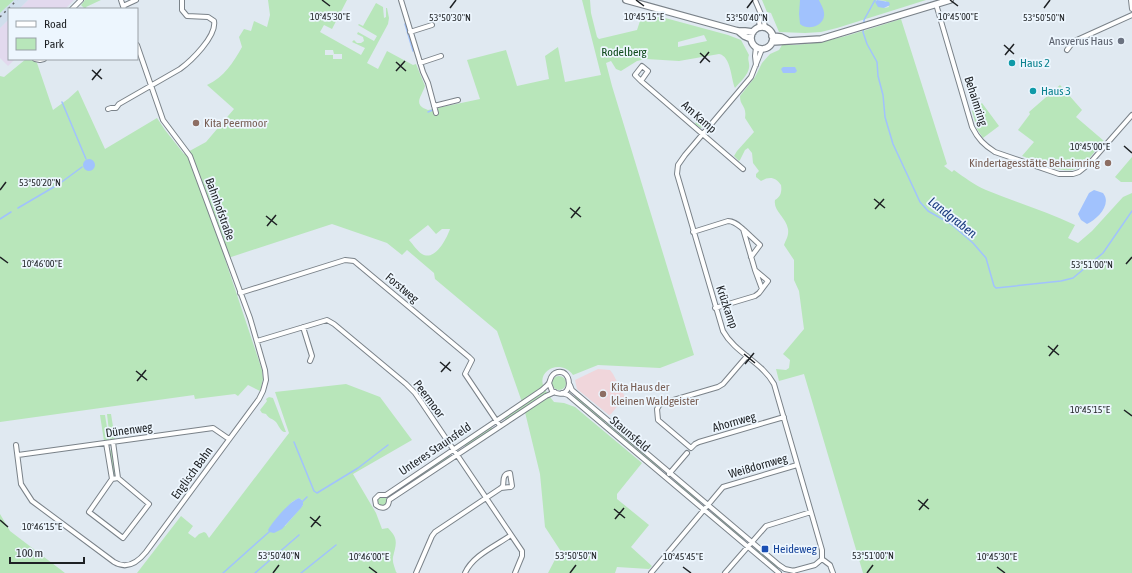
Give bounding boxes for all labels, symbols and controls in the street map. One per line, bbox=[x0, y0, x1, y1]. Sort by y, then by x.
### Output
legend bbox=[8, 8, 138, 60]
text: 10°45'30"E bbox=[310, 11, 351, 22]
text: 10°45'15"E bbox=[624, 11, 665, 22]
text: 10°45'00"E bbox=[938, 11, 979, 22]
text: 53°50'30"N bbox=[429, 12, 471, 23]
text: 53°50'40"N bbox=[726, 12, 768, 23]
text: 53°50'50"N bbox=[1023, 12, 1065, 23]
text: Road bbox=[44, 17, 67, 31]
place label: Ansverus Haus bbox=[1049, 34, 1113, 48]
marker: Ansverus Haus bbox=[1116, 36, 1126, 46]
text: Park bbox=[44, 37, 65, 51]
park label: Rodelberg bbox=[601, 45, 648, 59]
place label: Haus 2 bbox=[1020, 56, 1050, 70]
marker: Haus 2 bbox=[1007, 58, 1017, 68]
street label: Behaimring bbox=[961, 74, 991, 128]
place label: Haus 3 bbox=[1041, 84, 1071, 98]
marker: Haus 3 bbox=[1028, 86, 1038, 96]
street label: Am Kamp bbox=[679, 98, 720, 136]
place label: Kita Peermoor bbox=[204, 116, 267, 130]
marker: Kita Peermoor bbox=[191, 118, 201, 128]
text: 10°45'00"E bbox=[1070, 141, 1111, 152]
place label: Kindertagesstätte Behaimring bbox=[969, 156, 1101, 170]
marker: Kindertagesstätte Behaimring bbox=[1103, 158, 1113, 168]
street label: Bahnhofstraße bbox=[202, 176, 238, 242]
text: 53°50'20"N bbox=[19, 177, 61, 188]
water label: Landgraben bbox=[925, 194, 981, 241]
text: 10°46'00"E bbox=[22, 258, 63, 269]
text: 53°51'00"N bbox=[1071, 259, 1113, 270]
street label: Forstweg bbox=[383, 270, 422, 306]
street label: Krüzkamp bbox=[713, 284, 741, 331]
street label: Peermoor bbox=[410, 377, 448, 421]
place label: Kita Haus der kleinen Waldgeister bbox=[611, 380, 699, 408]
marker: Kita Haus der kleinen Waldgeister bbox=[598, 389, 608, 399]
text: 10°45'15"E bbox=[1070, 404, 1111, 415]
street label: Ahornweg bbox=[711, 409, 758, 435]
street label: Staunsfeld bbox=[607, 413, 653, 455]
street label: Dünenweg bbox=[105, 420, 154, 440]
street label: Unteres Staunsfeld bbox=[396, 420, 474, 478]
street label: Englisch Bahn bbox=[168, 444, 216, 502]
street label: Weißdornweg bbox=[727, 451, 790, 481]
text: 10°46'15"E bbox=[22, 521, 63, 532]
scale bar bbox=[10, 539, 84, 565]
place label: Heideweg bbox=[773, 542, 818, 556]
marker: Heideweg bbox=[760, 544, 770, 554]
text: 100 m bbox=[16, 546, 43, 560]
text: 53°50'40"N bbox=[258, 550, 300, 561]
text: 53°50'50"N bbox=[555, 550, 597, 561]
text: 53°51'00"N bbox=[852, 550, 894, 561]
text: 10°46'00"E bbox=[349, 551, 390, 562]
text: 10°45'45"E bbox=[663, 551, 704, 562]
text: 10°45'30"E bbox=[977, 551, 1018, 562]

